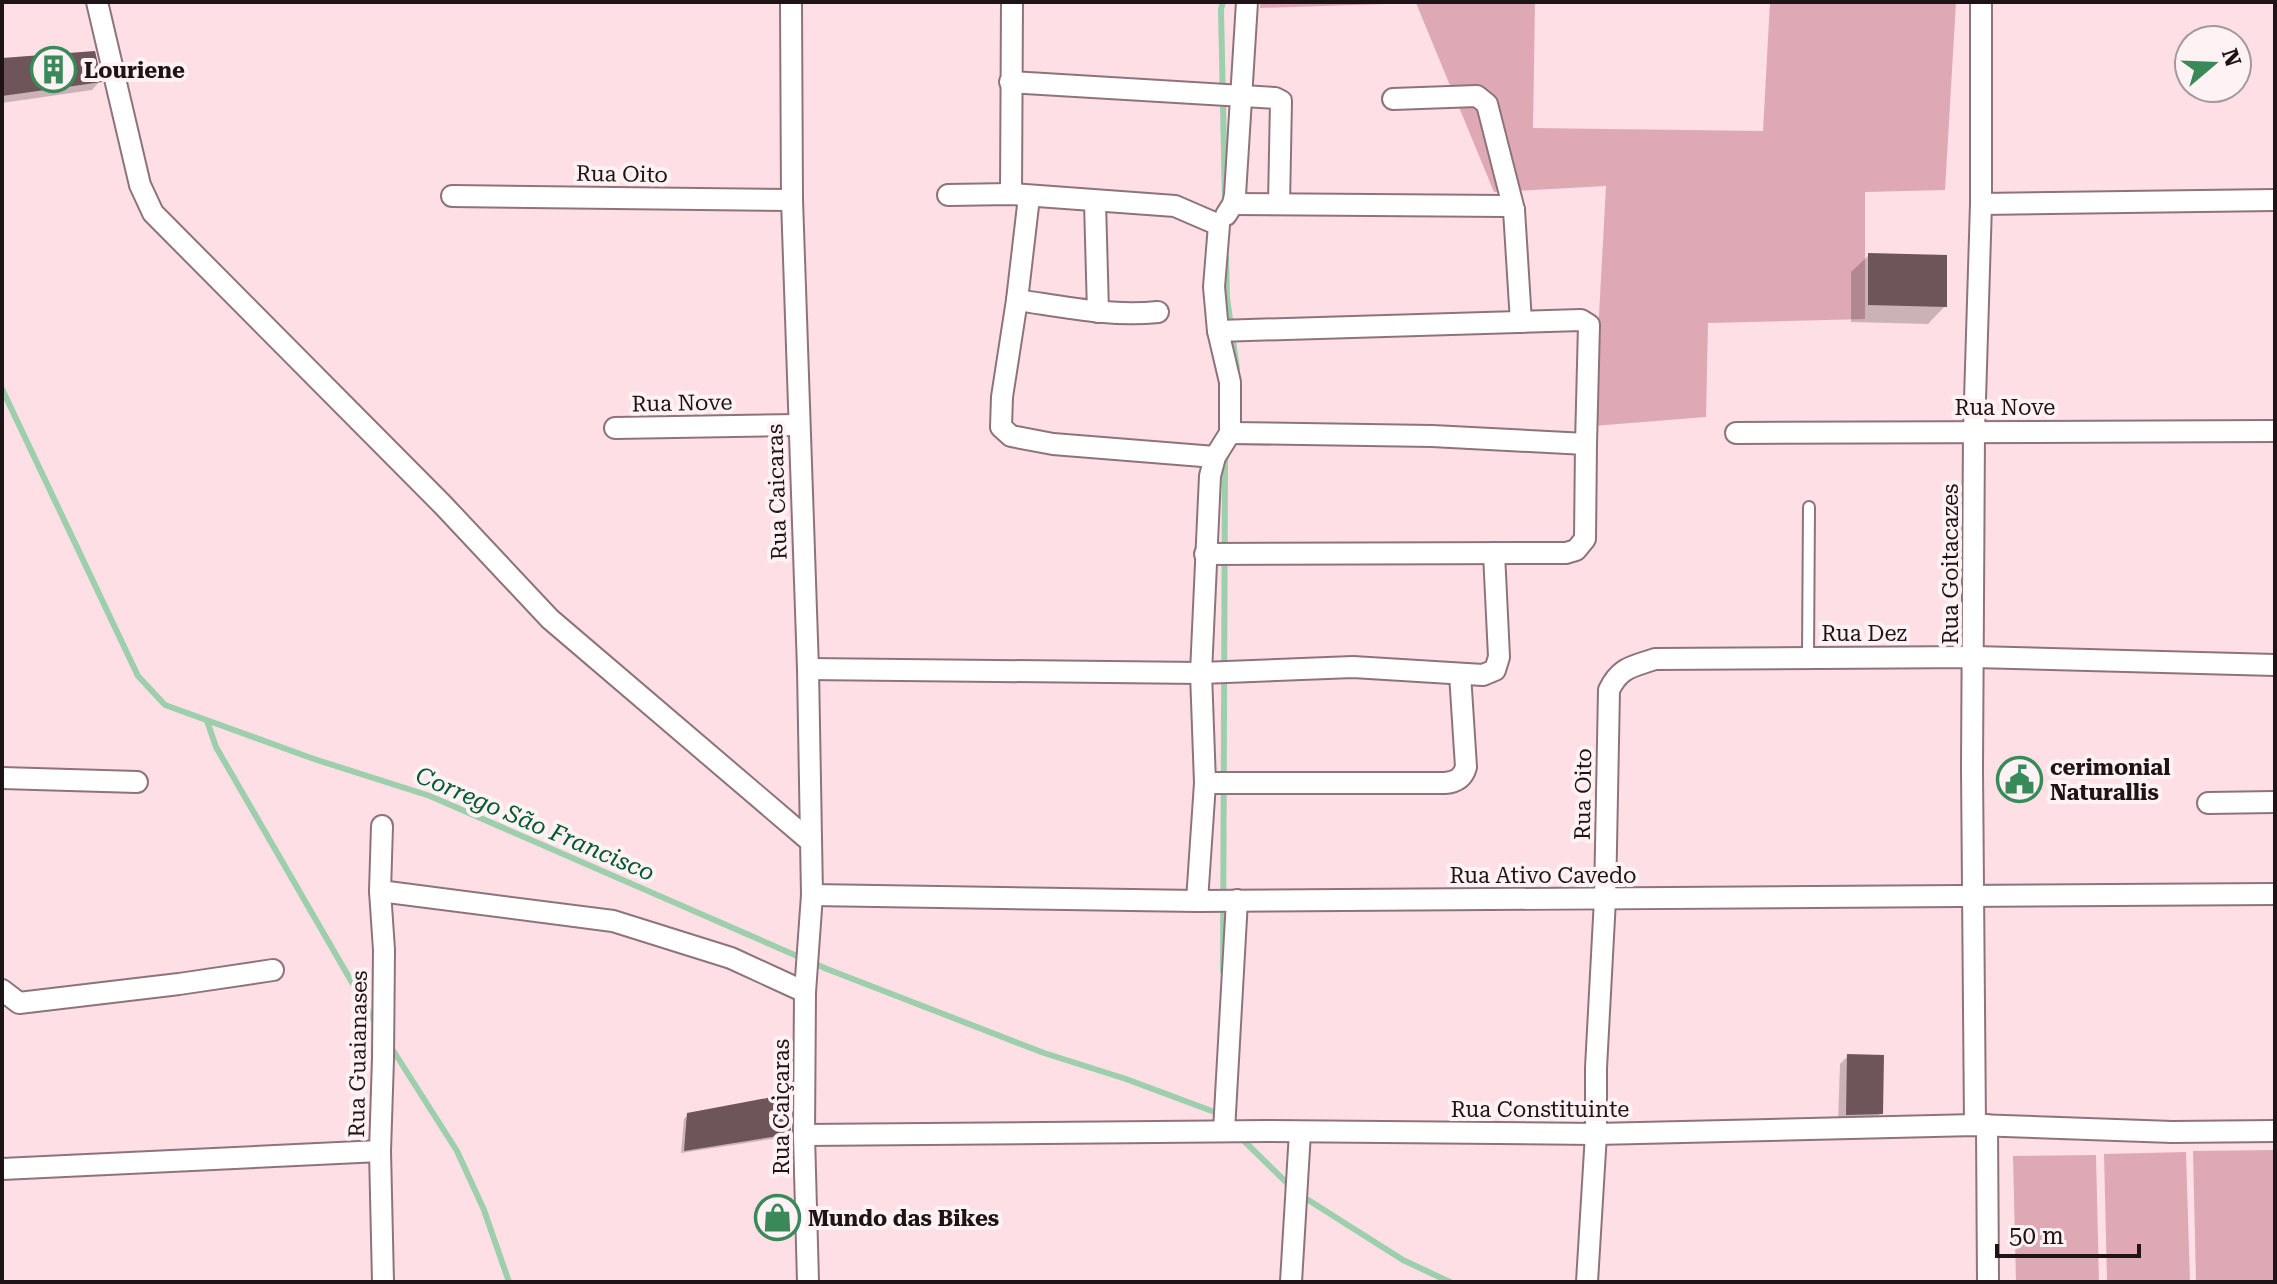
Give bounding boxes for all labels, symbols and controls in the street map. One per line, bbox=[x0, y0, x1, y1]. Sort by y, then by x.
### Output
north arrow bbox=[2173, 24, 2253, 104]
building icon: Louriene bbox=[29, 46, 77, 94]
text: N bbox=[2217, 46, 2246, 70]
place label: Louriene bbox=[84, 58, 185, 83]
street label: Rua Oito bbox=[576, 161, 668, 187]
street label: Rua Nove bbox=[631, 390, 733, 416]
street label: Rua Nove bbox=[1955, 395, 2055, 420]
street label: Rua Caicaras bbox=[762, 424, 792, 560]
street label: Rua Goitacazes bbox=[1938, 483, 1963, 645]
street label: Rua Dez bbox=[1821, 621, 1907, 646]
street label: Rua Oito bbox=[1570, 748, 1596, 840]
place label: cerimonial Naturallis bbox=[2050, 755, 2170, 805]
public building icon: cerimonial Naturallis bbox=[1995, 756, 2043, 804]
water label: Corrego São Francisco bbox=[411, 761, 659, 887]
street label: Rua Ativo Cavedo bbox=[1449, 863, 1637, 888]
street label: Rua Guaianases bbox=[344, 970, 372, 1138]
street label: Rua Caiçaras bbox=[769, 1039, 794, 1175]
street label: Rua Constituinte bbox=[1451, 1097, 1629, 1122]
shop icon: Mundo das Bikes bbox=[753, 1194, 801, 1242]
place label: Mundo das Bikes bbox=[808, 1206, 999, 1231]
scale bar bbox=[1997, 1208, 2139, 1258]
text: 50 m bbox=[2009, 1222, 2064, 1250]

